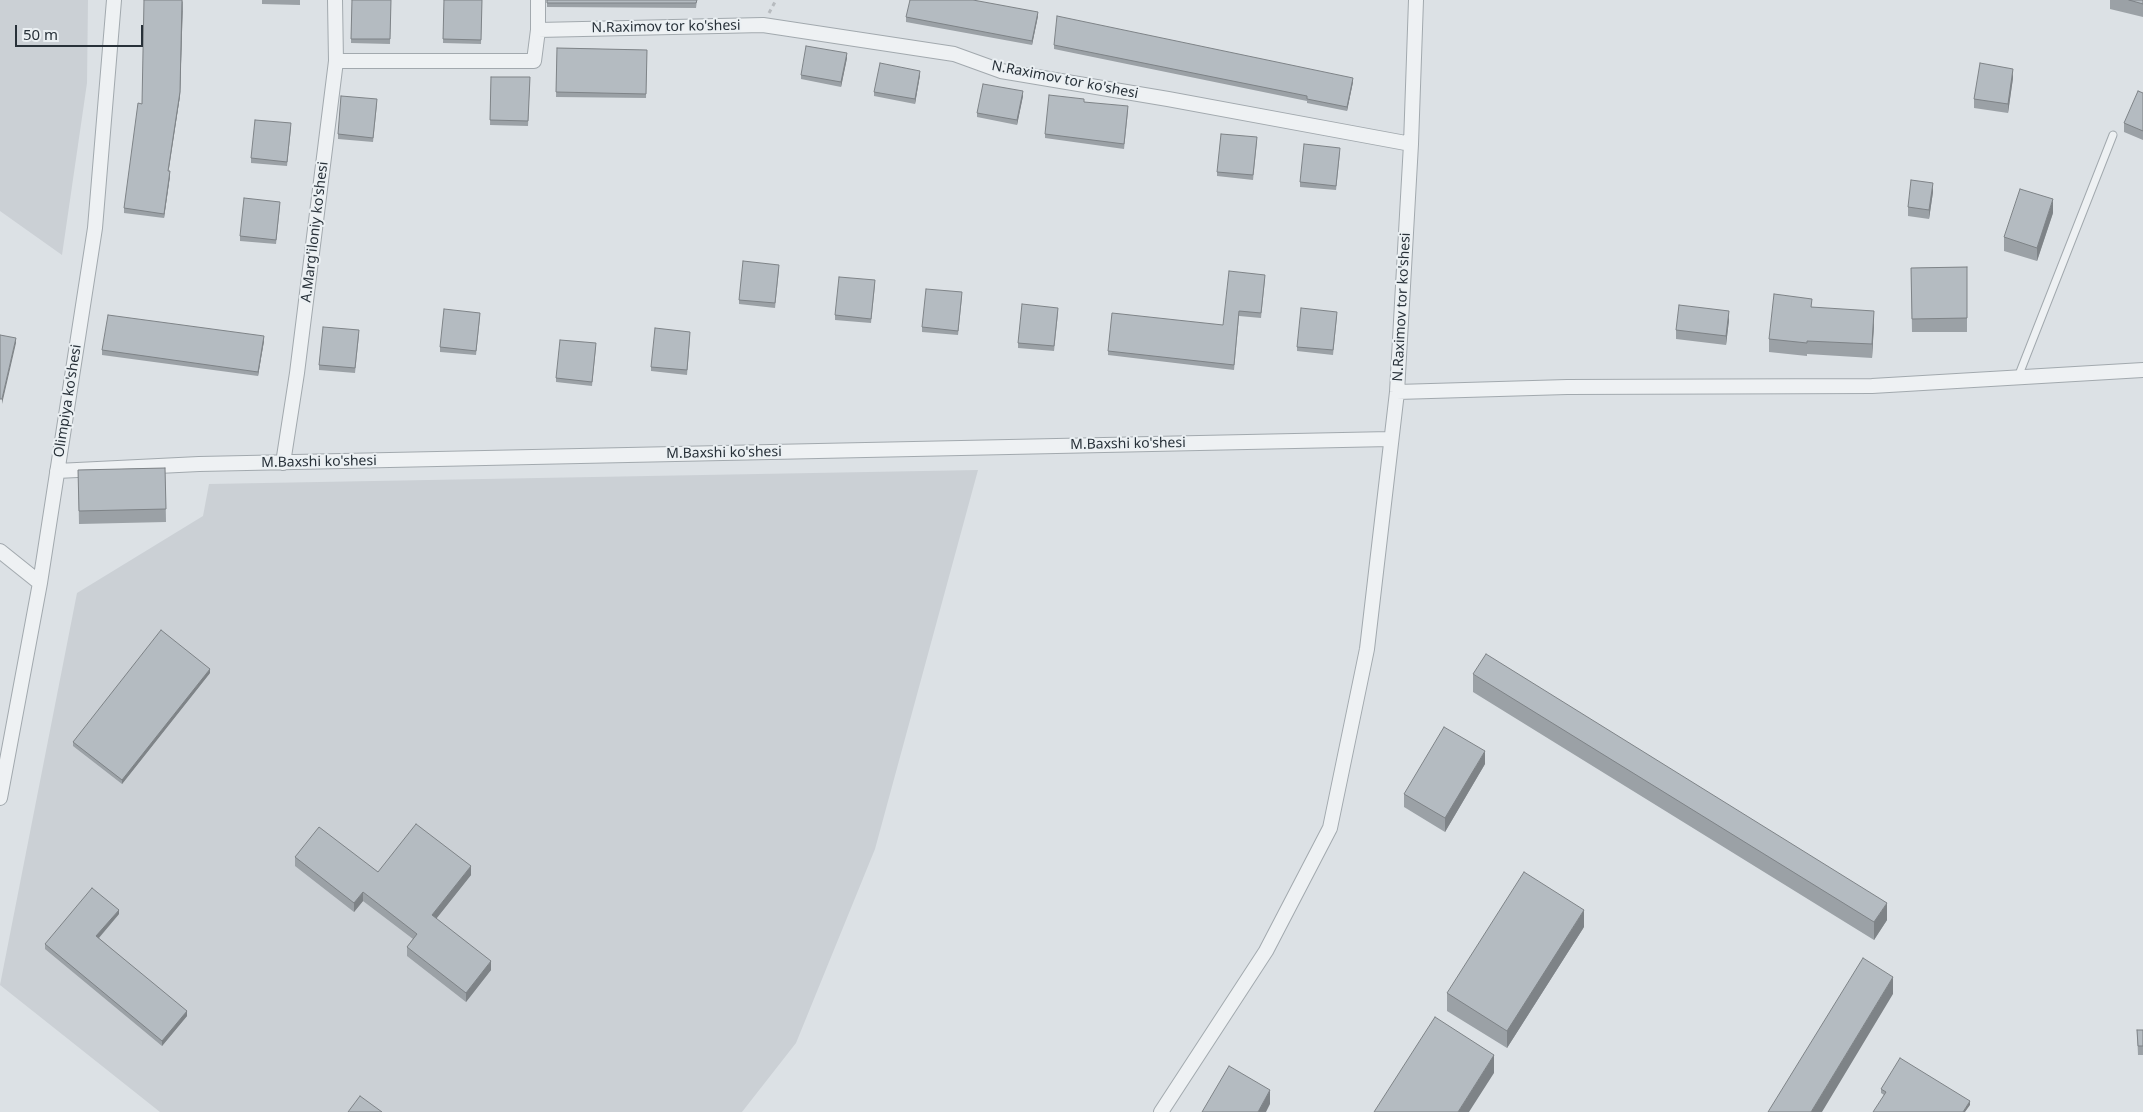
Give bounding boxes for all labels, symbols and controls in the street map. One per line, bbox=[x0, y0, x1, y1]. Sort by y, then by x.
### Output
scale bar bbox=[18, 15, 145, 47]
street label: N.Raximov tor ko'shesi bbox=[591, 17, 741, 37]
text: 50 m bbox=[23, 24, 58, 44]
street label: N.Raximov tor ko'shesi bbox=[990, 58, 1140, 102]
street label: A.Marg'iloniy ko'shesi bbox=[298, 161, 332, 303]
street label: N.Raximov tor ko'shesi bbox=[1390, 232, 1414, 382]
street label: Olimpiya ko'shesi bbox=[51, 343, 85, 459]
street label: M.Baxshi ko'shesi bbox=[1070, 435, 1186, 453]
street label: M.Baxshi ko'shesi bbox=[666, 444, 782, 462]
street label: M.Baxshi ko'shesi bbox=[261, 453, 377, 471]

